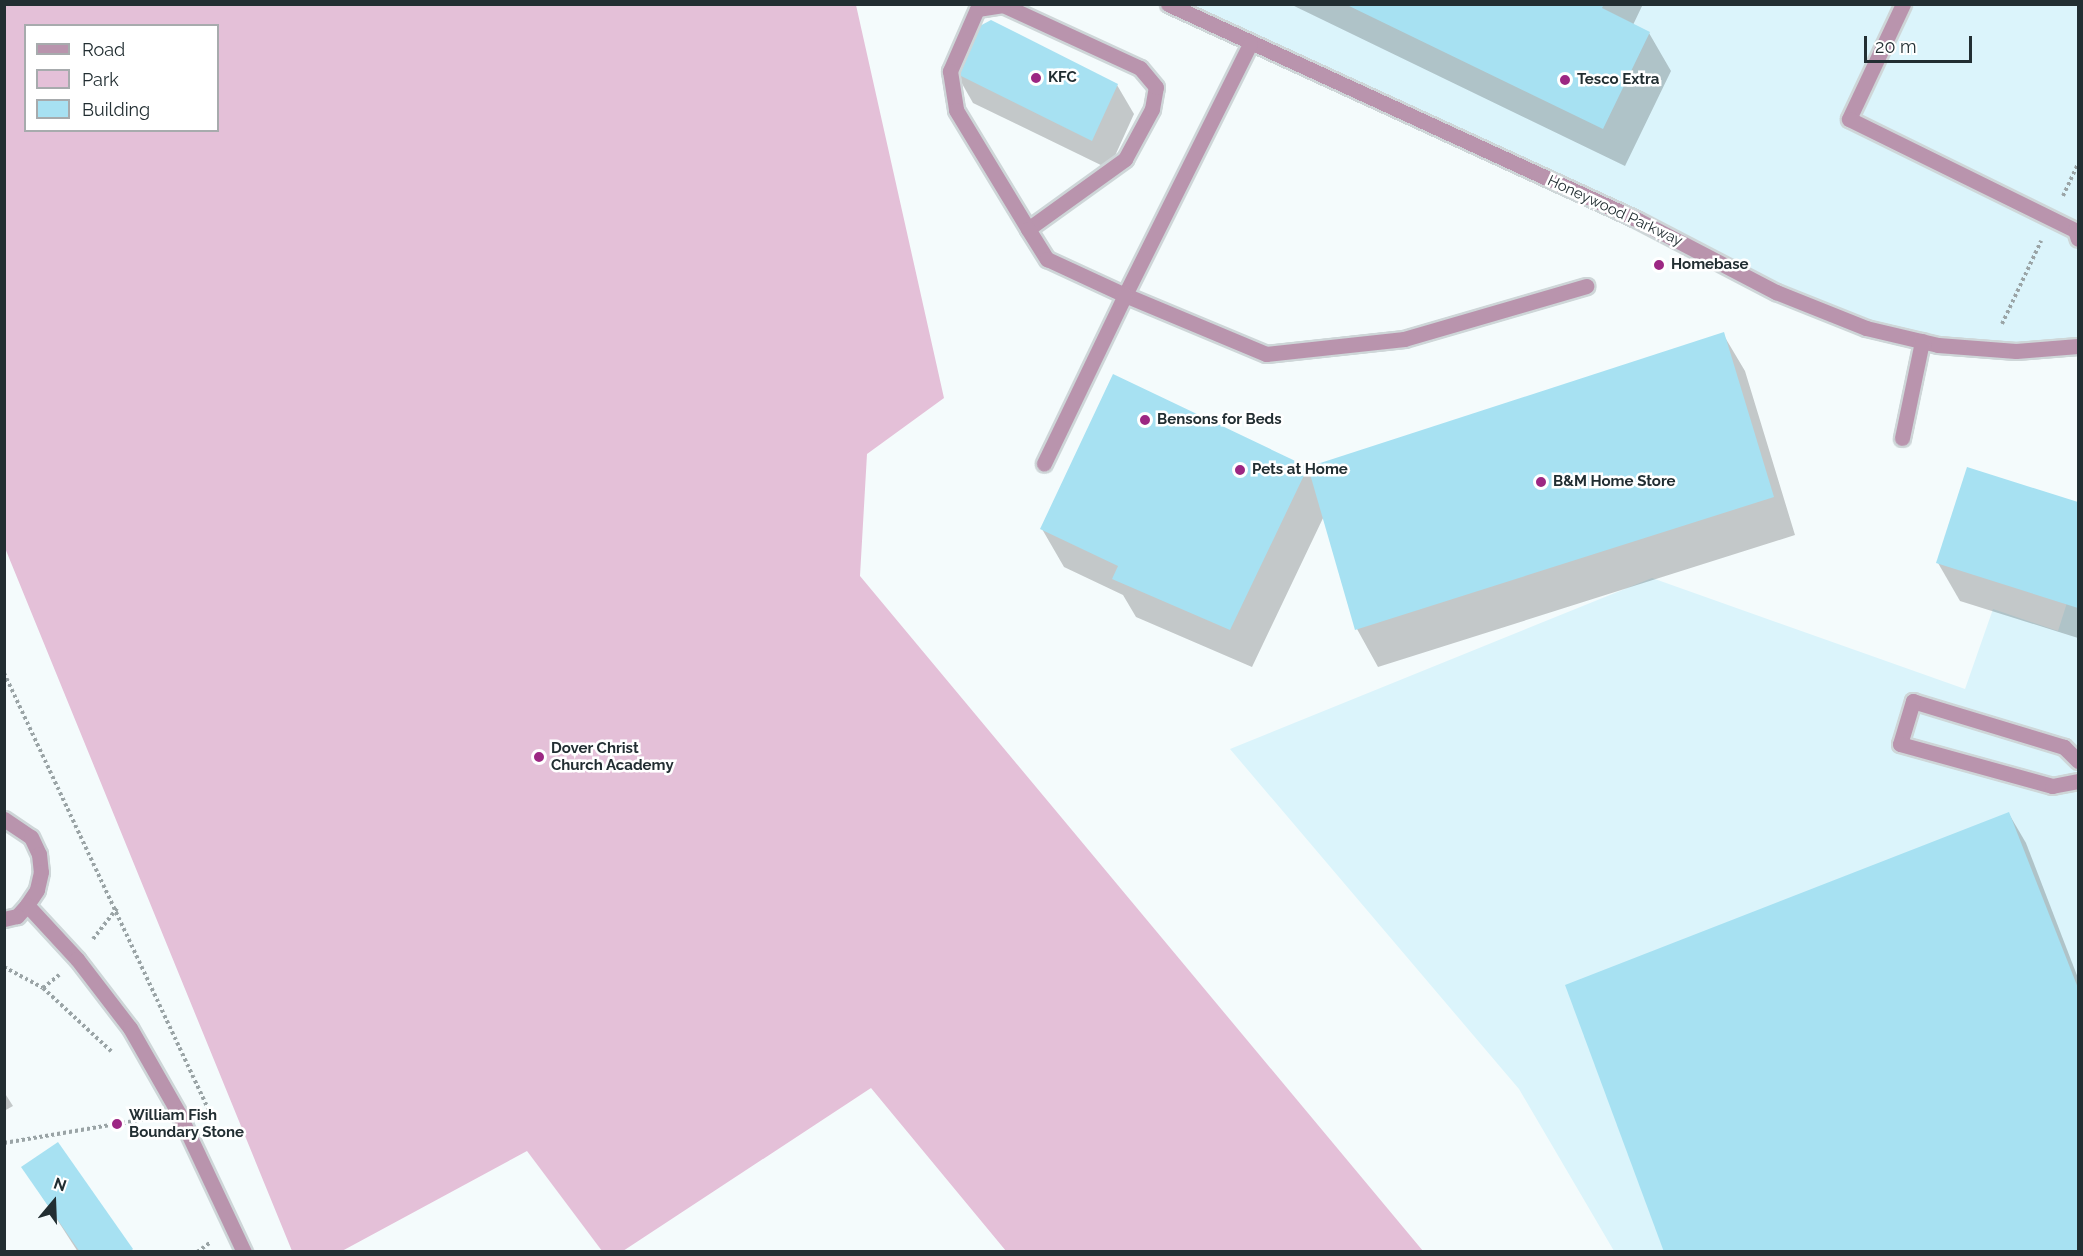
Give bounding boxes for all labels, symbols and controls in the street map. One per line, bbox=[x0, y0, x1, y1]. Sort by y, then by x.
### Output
legend bbox=[24, 24, 219, 132]
scale bar bbox=[1867, 24, 1975, 62]
text: 20 m bbox=[1875, 36, 1917, 57]
text: Road bbox=[82, 39, 125, 60]
text: Park bbox=[82, 69, 119, 90]
place label: KFC bbox=[1048, 69, 1077, 87]
marker: KFC bbox=[1029, 71, 1043, 85]
place label: Tesco Extra bbox=[1577, 71, 1659, 89]
marker: Tesco Extra bbox=[1558, 73, 1572, 87]
text: Building bbox=[82, 99, 150, 120]
street label: Honeywood Parkway bbox=[1545, 172, 1685, 250]
place label: Homebase bbox=[1671, 256, 1749, 274]
marker: Homebase bbox=[1652, 258, 1666, 272]
place label: Bensons for Beds bbox=[1157, 411, 1282, 429]
marker: Bensons for Beds bbox=[1138, 413, 1152, 427]
place label: Pets at Home bbox=[1252, 461, 1348, 479]
marker: Pets at Home bbox=[1233, 463, 1247, 477]
place label: B&M Home Store bbox=[1553, 473, 1676, 491]
marker: B&M Home Store bbox=[1534, 475, 1548, 489]
place label: Dover Christ Church Academy bbox=[551, 739, 674, 774]
marker: Dover Christ Church Academy bbox=[532, 750, 546, 764]
place label: William Fish Boundary Stone bbox=[129, 1106, 244, 1141]
marker: William Fish Boundary Stone bbox=[110, 1117, 124, 1131]
north arrow bbox=[24, 1172, 84, 1232]
text: N bbox=[51, 1174, 69, 1195]

